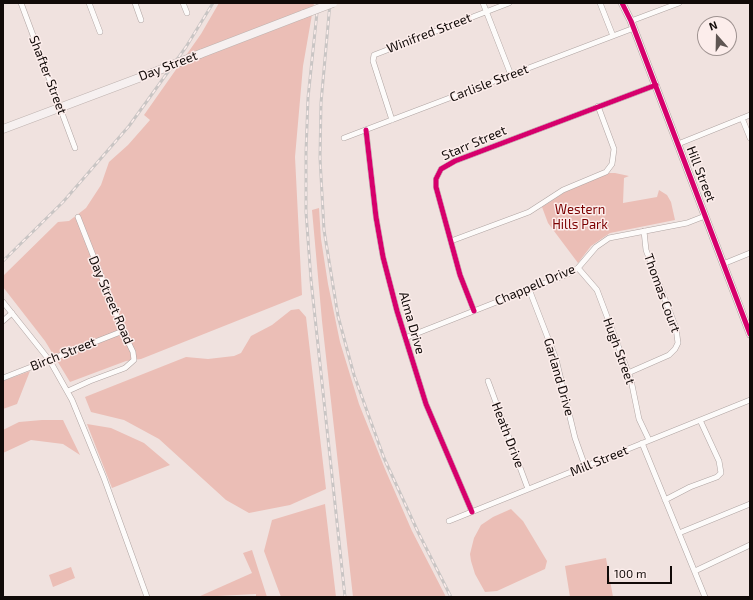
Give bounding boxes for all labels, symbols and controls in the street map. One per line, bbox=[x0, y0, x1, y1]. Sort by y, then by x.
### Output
street label: Winifred Street bbox=[384, 10, 474, 56]
north arrow bbox=[697, 16, 737, 56]
text: N bbox=[707, 18, 719, 33]
street label: Shafter Street bbox=[26, 33, 70, 117]
street label: Day Street bbox=[136, 48, 200, 84]
street label: Carlisle Street bbox=[447, 61, 531, 105]
street label: Starr Street bbox=[439, 122, 509, 164]
street label: Hill Street bbox=[683, 144, 719, 204]
park label: Western Hills Park bbox=[552, 202, 608, 233]
street label: Thomas Court bbox=[640, 251, 684, 335]
street label: Day Street Road bbox=[85, 253, 137, 347]
street label: Chappell Drive bbox=[493, 261, 577, 309]
street label: Alma Drive bbox=[396, 290, 428, 356]
street label: Hugh Street bbox=[600, 315, 638, 387]
street label: Birch Street bbox=[28, 334, 98, 374]
street label: Garland Drive bbox=[540, 336, 578, 418]
street label: Heath Drive bbox=[488, 400, 528, 470]
street label: Mill Street bbox=[568, 442, 630, 480]
scale bar bbox=[609, 558, 674, 584]
text: 100 m bbox=[614, 566, 646, 580]

